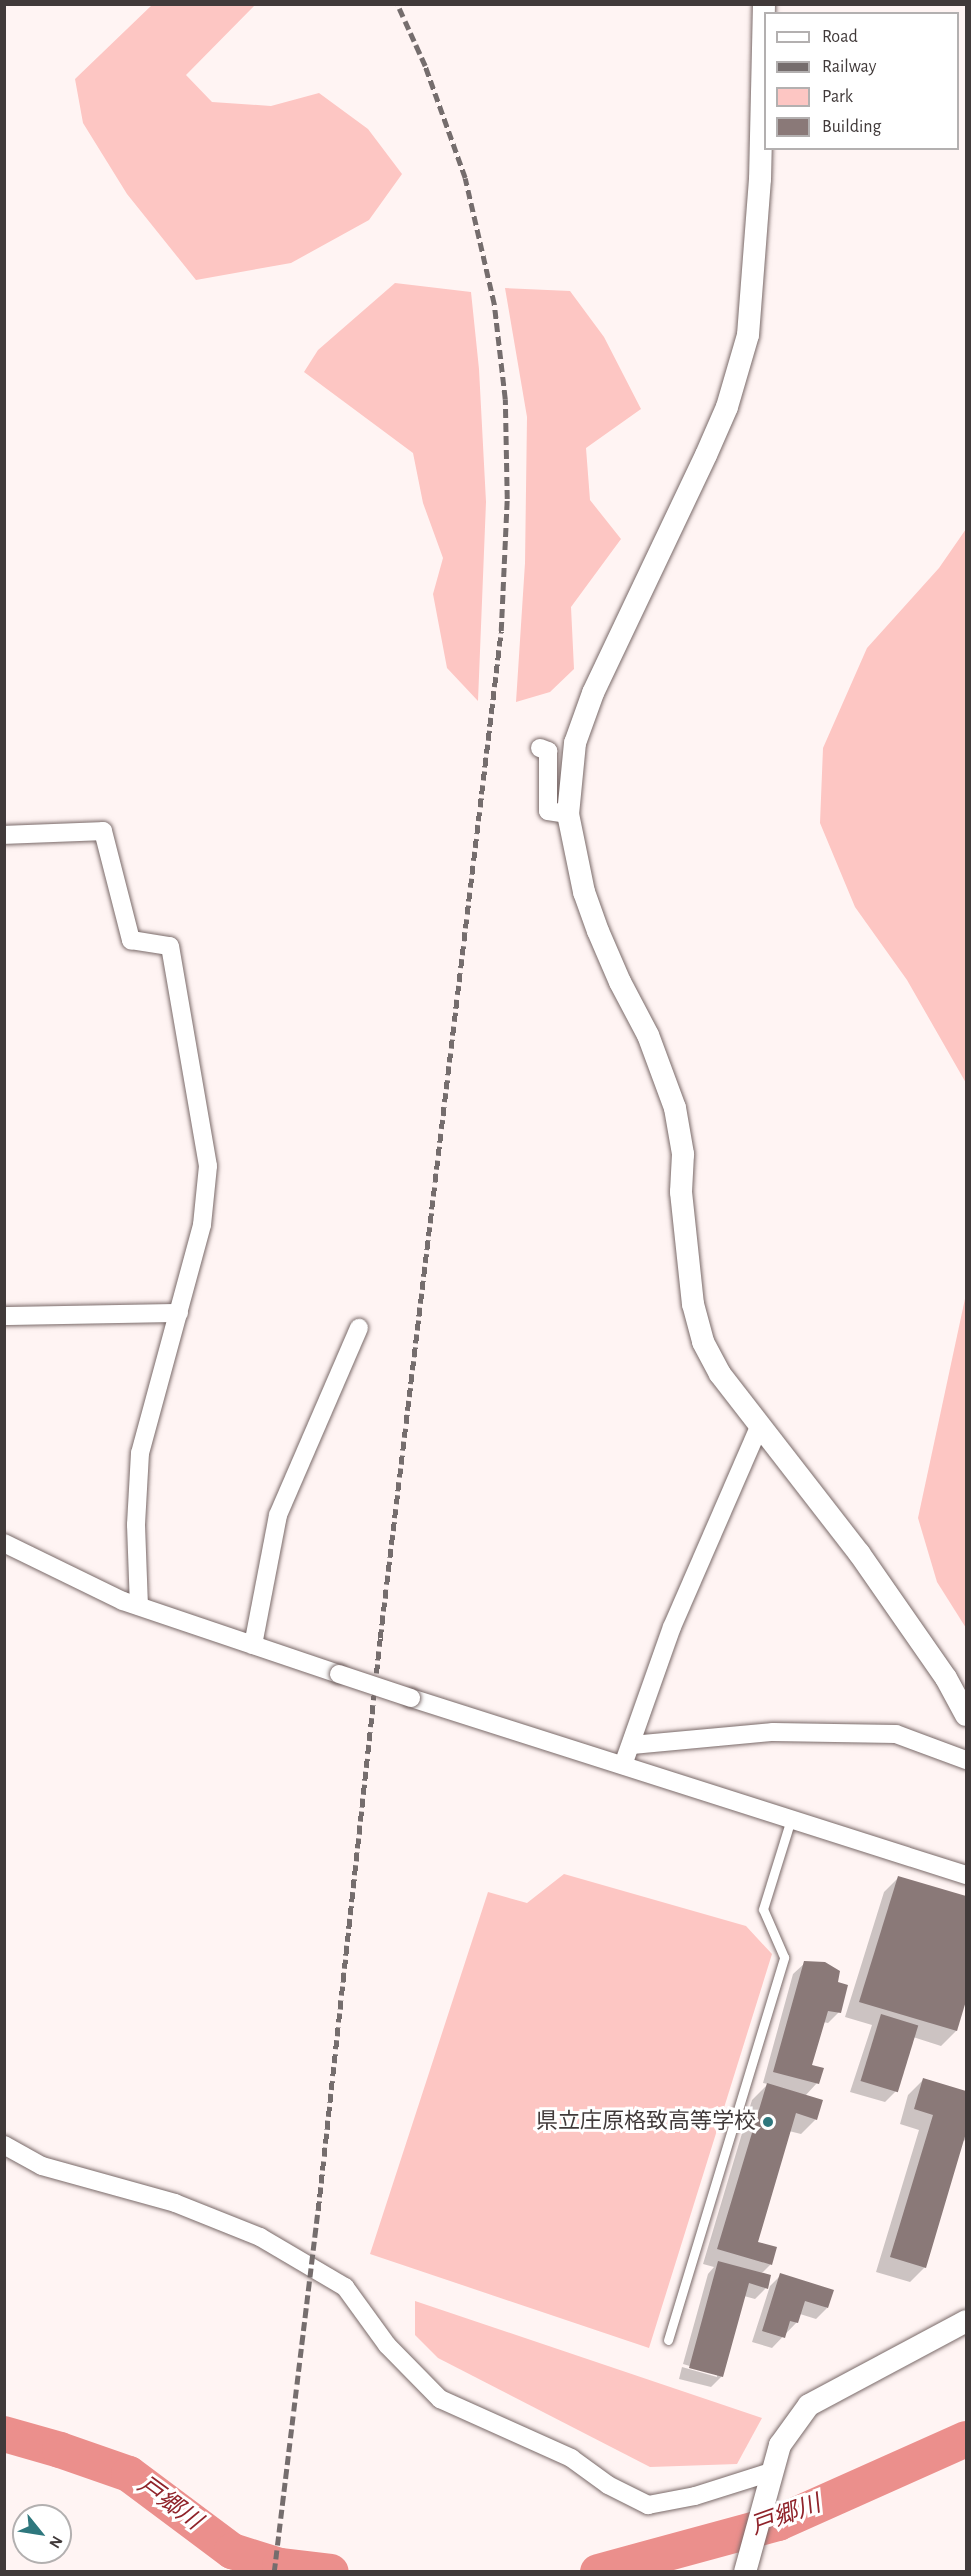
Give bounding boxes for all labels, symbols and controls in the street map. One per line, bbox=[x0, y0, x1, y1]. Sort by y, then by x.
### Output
legend bbox=[764, 12, 959, 150]
text: Road bbox=[822, 28, 858, 46]
text: Railway bbox=[822, 58, 876, 76]
text: Park bbox=[822, 88, 853, 106]
text: Building bbox=[822, 118, 881, 136]
place label: 県立庄原格致高等学校 bbox=[536, 2109, 756, 2135]
marker: 県立庄原格致高等学校 bbox=[761, 2115, 775, 2129]
water label: 戸郷川 bbox=[131, 2471, 207, 2537]
water label: 戸郷川 bbox=[747, 2490, 825, 2542]
north arrow bbox=[12, 2504, 72, 2564]
text: N bbox=[46, 2533, 66, 2551]

